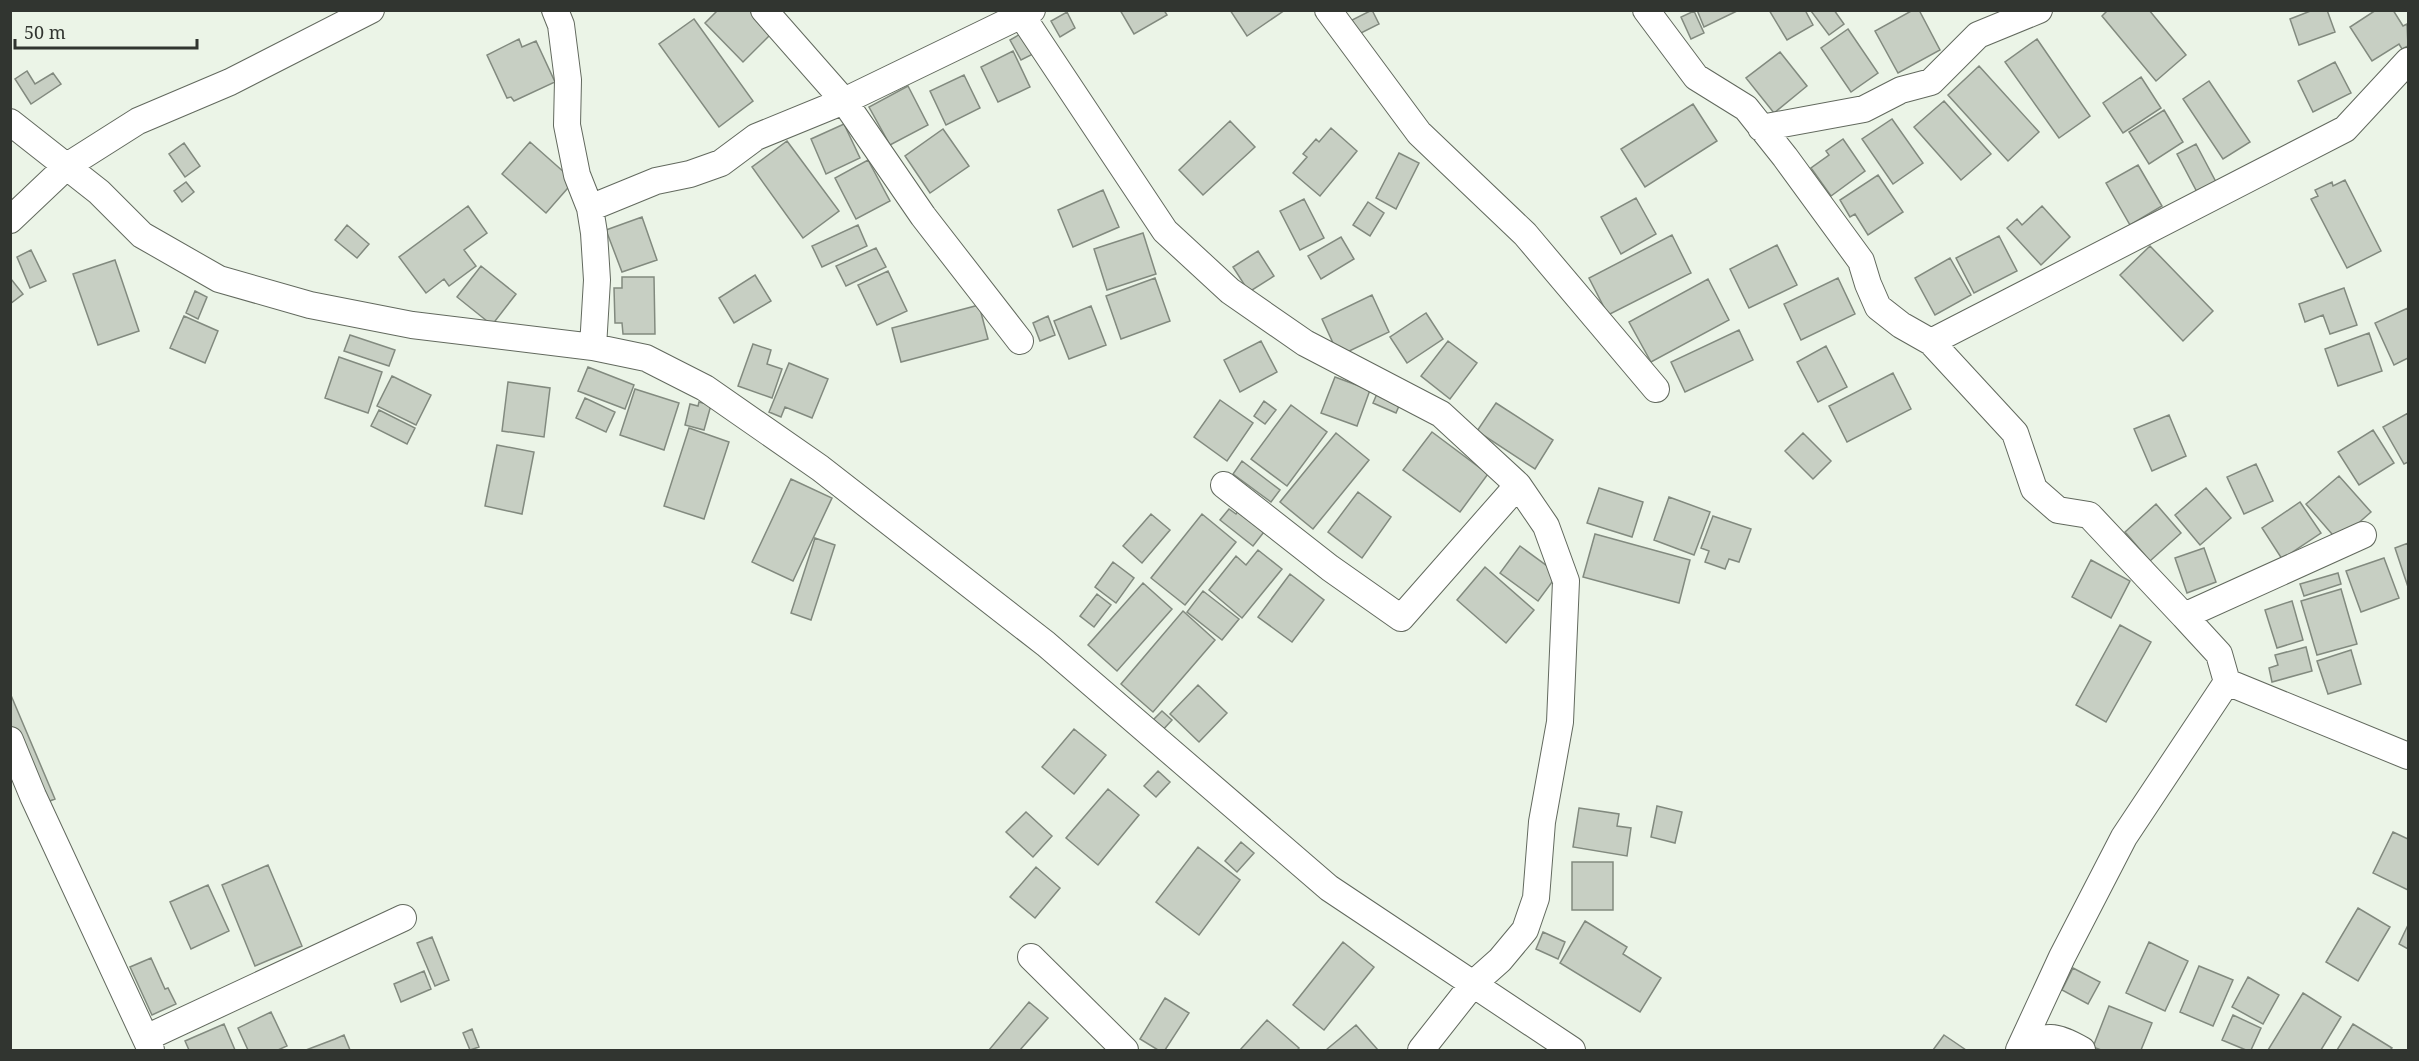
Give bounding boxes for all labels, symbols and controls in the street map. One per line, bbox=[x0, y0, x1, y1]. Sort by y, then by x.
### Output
scale bar bbox=[15, 12, 196, 50]
text: 50 m bbox=[24, 20, 66, 44]

